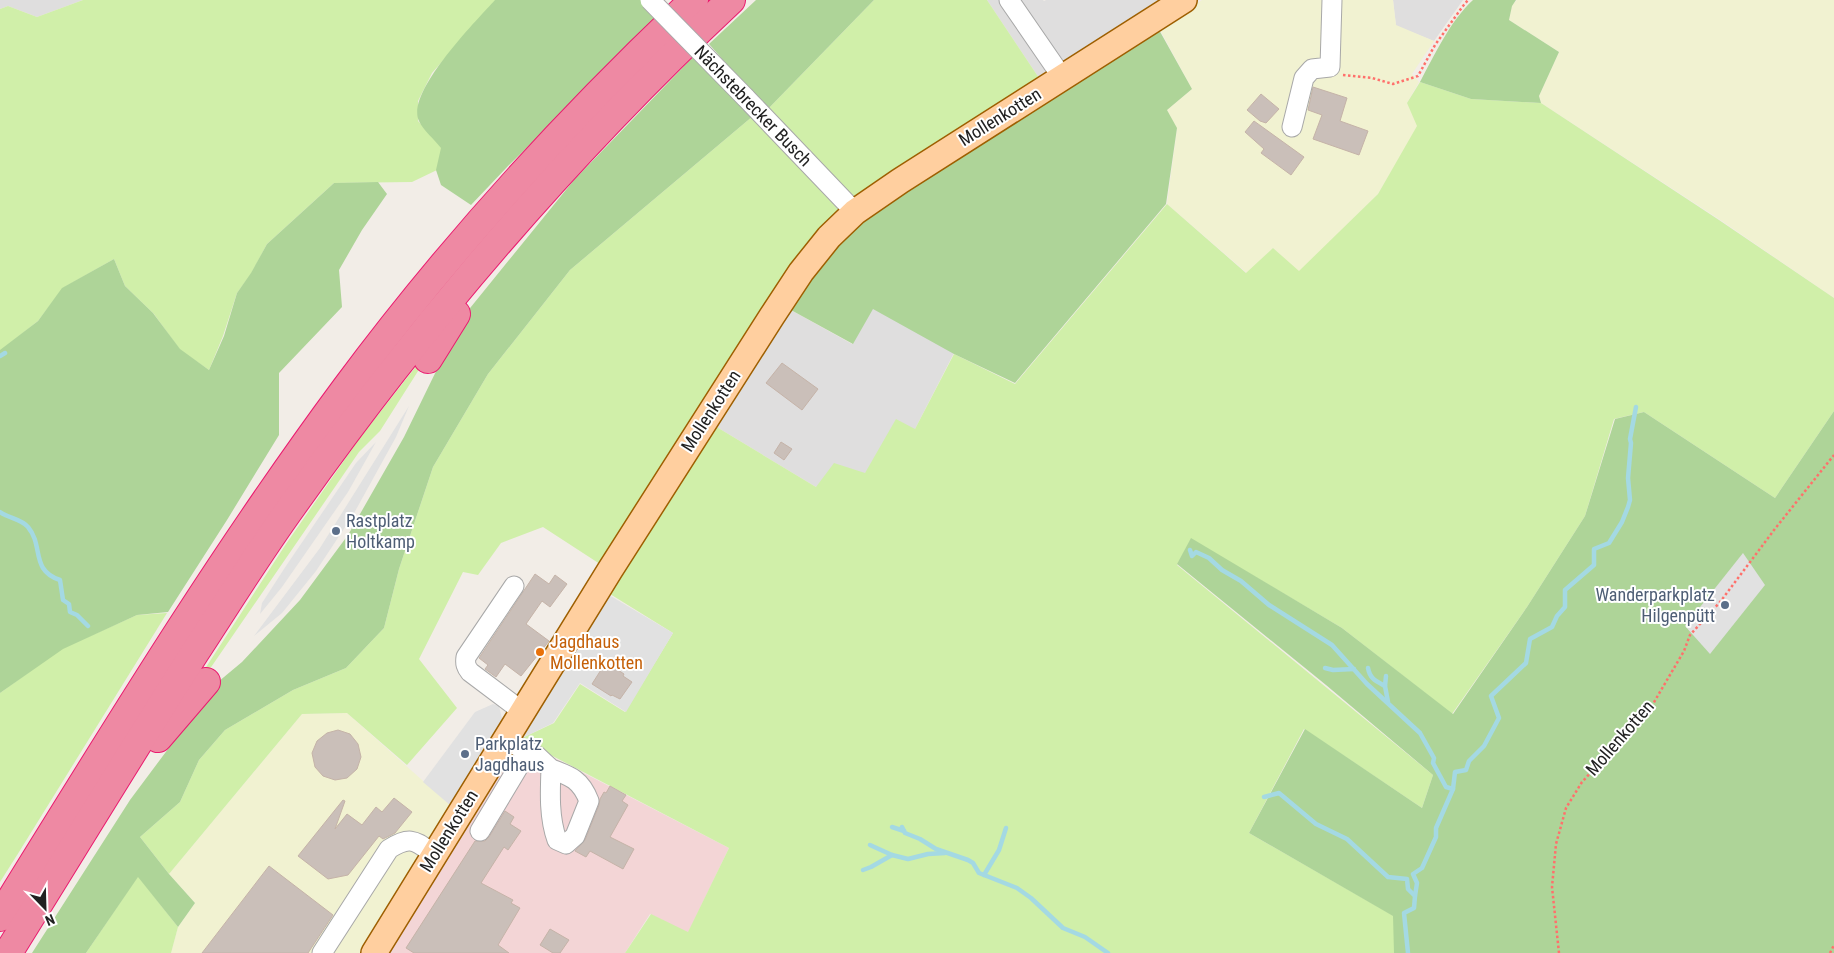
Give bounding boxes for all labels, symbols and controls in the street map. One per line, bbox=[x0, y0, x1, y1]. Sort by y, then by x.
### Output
street label: Nächstebrecker Busch bbox=[690, 41, 816, 170]
street label: Mollenkotten bbox=[955, 83, 1045, 150]
street label: Mollenkotten bbox=[676, 366, 745, 455]
place label: Rastplatz Holtkamp bbox=[346, 510, 415, 552]
marker: Rastplatz Holtkamp bbox=[330, 525, 342, 537]
place label: Wanderparkplatz Hilgenpütt bbox=[1595, 584, 1715, 626]
marker: Wanderparkplatz Hilgenpütt bbox=[1719, 599, 1731, 611]
place label: Jagdhaus Mollenkotten bbox=[550, 631, 643, 673]
marker: Jagdhaus Mollenkotten bbox=[534, 646, 546, 658]
street label: Mollenkotten bbox=[1581, 696, 1658, 780]
place label: Parkplatz Jagdhaus bbox=[475, 733, 544, 775]
marker: Parkplatz Jagdhaus bbox=[459, 748, 471, 760]
street label: Mollenkotten bbox=[415, 786, 482, 876]
north arrow bbox=[20, 883, 70, 933]
text: N bbox=[43, 911, 57, 929]

